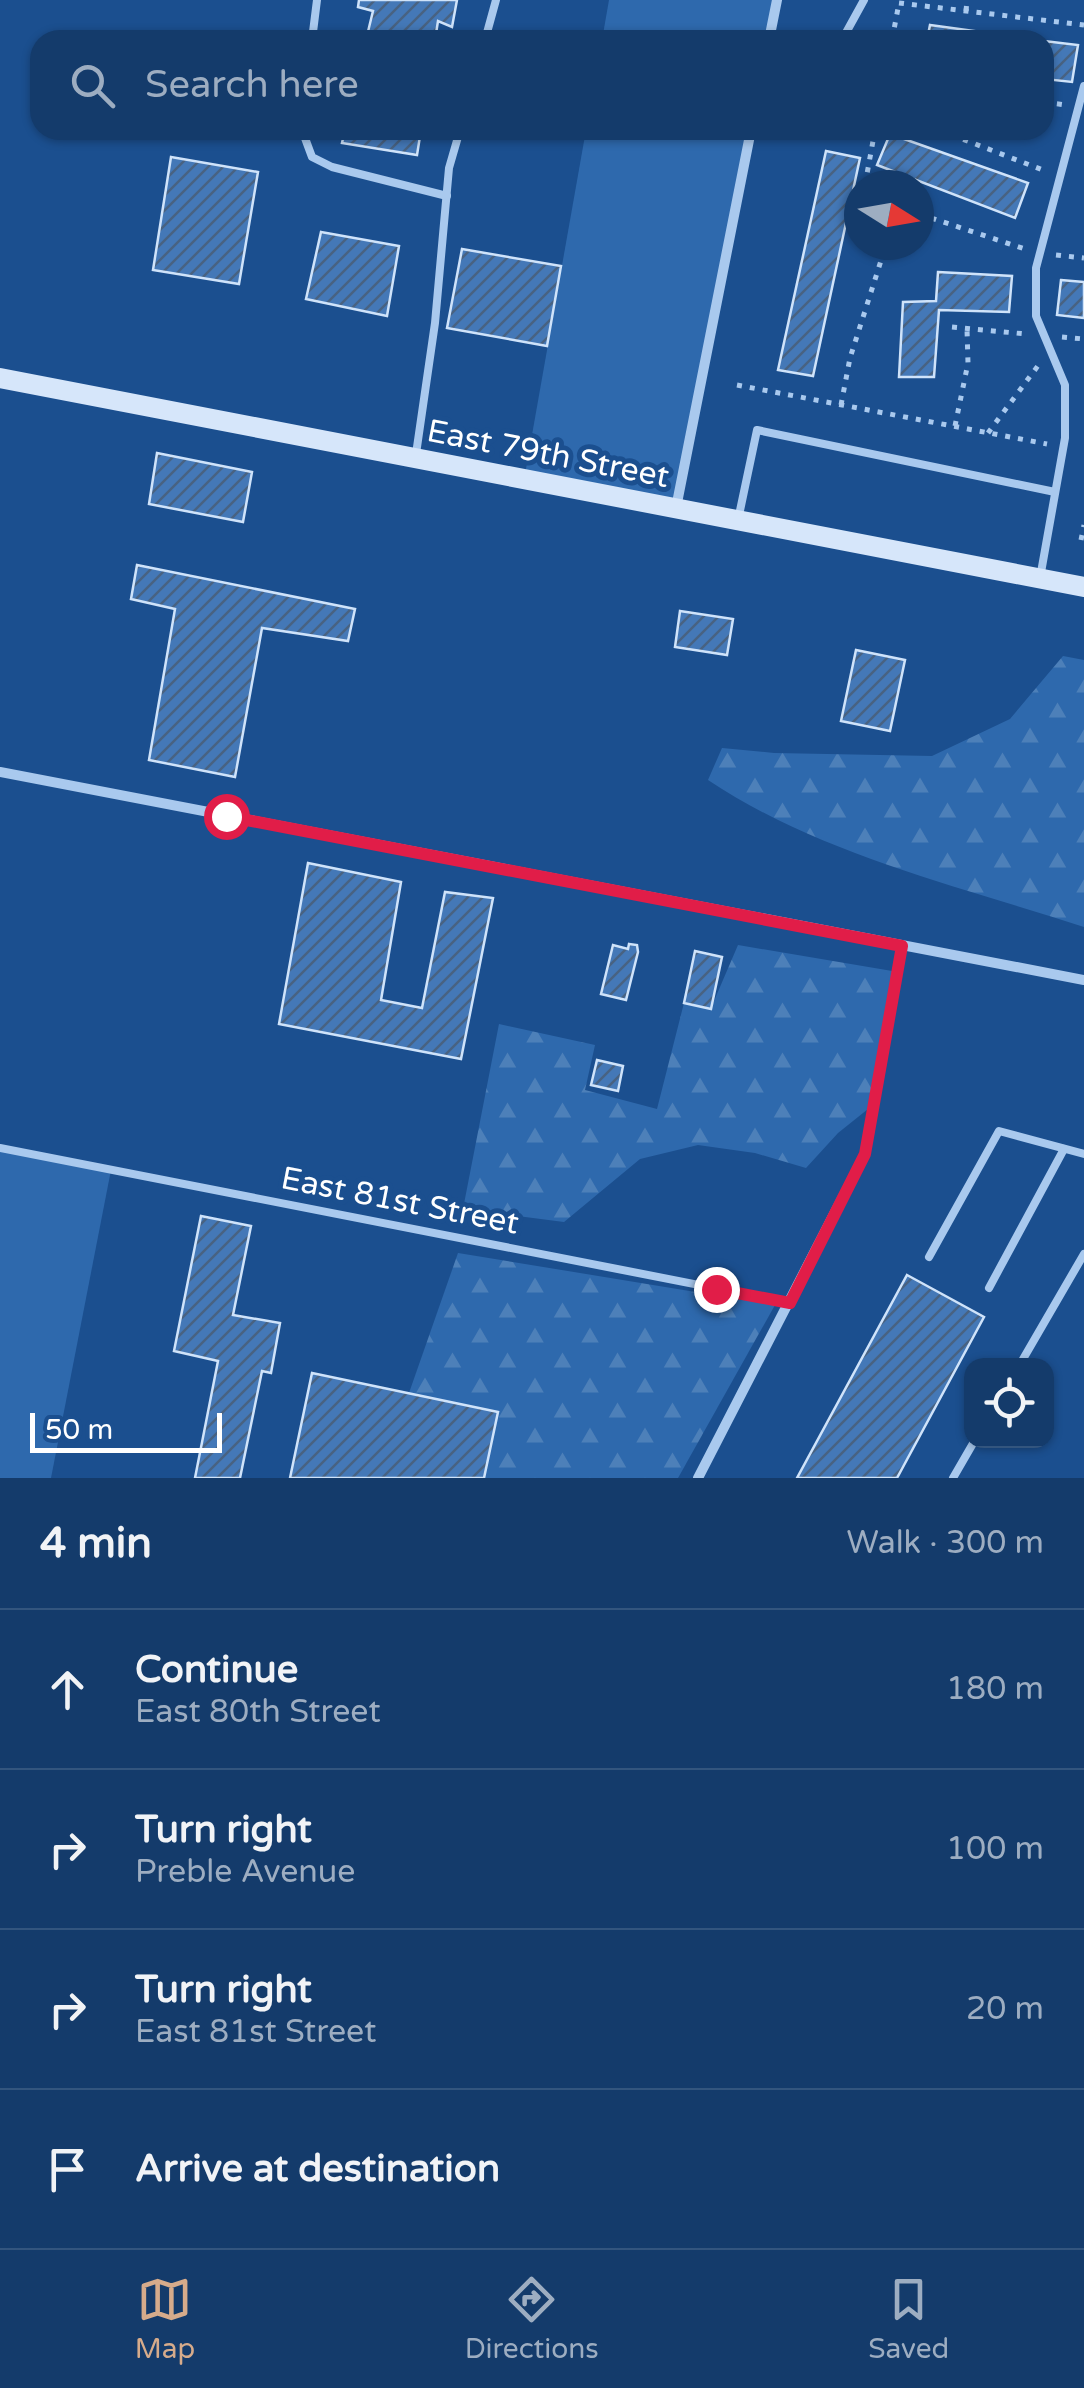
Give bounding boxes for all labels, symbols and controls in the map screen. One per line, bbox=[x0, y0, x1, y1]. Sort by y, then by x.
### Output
search box bbox=[30, 30, 1054, 140]
icon: search bbox=[65, 58, 120, 113]
text: Search here bbox=[145, 62, 359, 108]
north arrow bbox=[844, 170, 934, 260]
street label: East 79th Street bbox=[424, 412, 672, 496]
route start bbox=[204, 794, 250, 840]
street label: East 81st Street bbox=[278, 1159, 522, 1243]
route end bbox=[694, 1267, 740, 1313]
map controls bbox=[964, 1358, 1054, 1448]
button: locate bbox=[964, 1358, 1054, 1448]
scale bar bbox=[30, 1408, 222, 1452]
text: 50 m bbox=[45, 1413, 113, 1447]
text: 4 min bbox=[40, 1518, 152, 1569]
text: Walk · 300 m bbox=[847, 1524, 1044, 1562]
text: Continue bbox=[135, 1647, 298, 1693]
icon: ahead bbox=[40, 1662, 95, 1717]
text: 180 m bbox=[946, 1670, 1044, 1708]
text: East 80th Street bbox=[135, 1693, 381, 1731]
text: Turn right bbox=[135, 1807, 312, 1853]
icon: right bbox=[40, 1822, 95, 1877]
text: 100 m bbox=[946, 1830, 1044, 1868]
text: Preble Avenue bbox=[135, 1853, 355, 1891]
text: Turn right bbox=[135, 1967, 312, 2013]
icon: right bbox=[40, 1982, 95, 2037]
text: 20 m bbox=[966, 1990, 1044, 2028]
text: East 81st Street bbox=[135, 2013, 376, 2051]
icon: arrive bbox=[40, 2142, 95, 2197]
text: Arrive at destination bbox=[135, 2146, 500, 2192]
tab: Map bbox=[135, 2272, 195, 2366]
tab: Directions bbox=[465, 2272, 599, 2366]
tab: Saved bbox=[868, 2272, 949, 2366]

